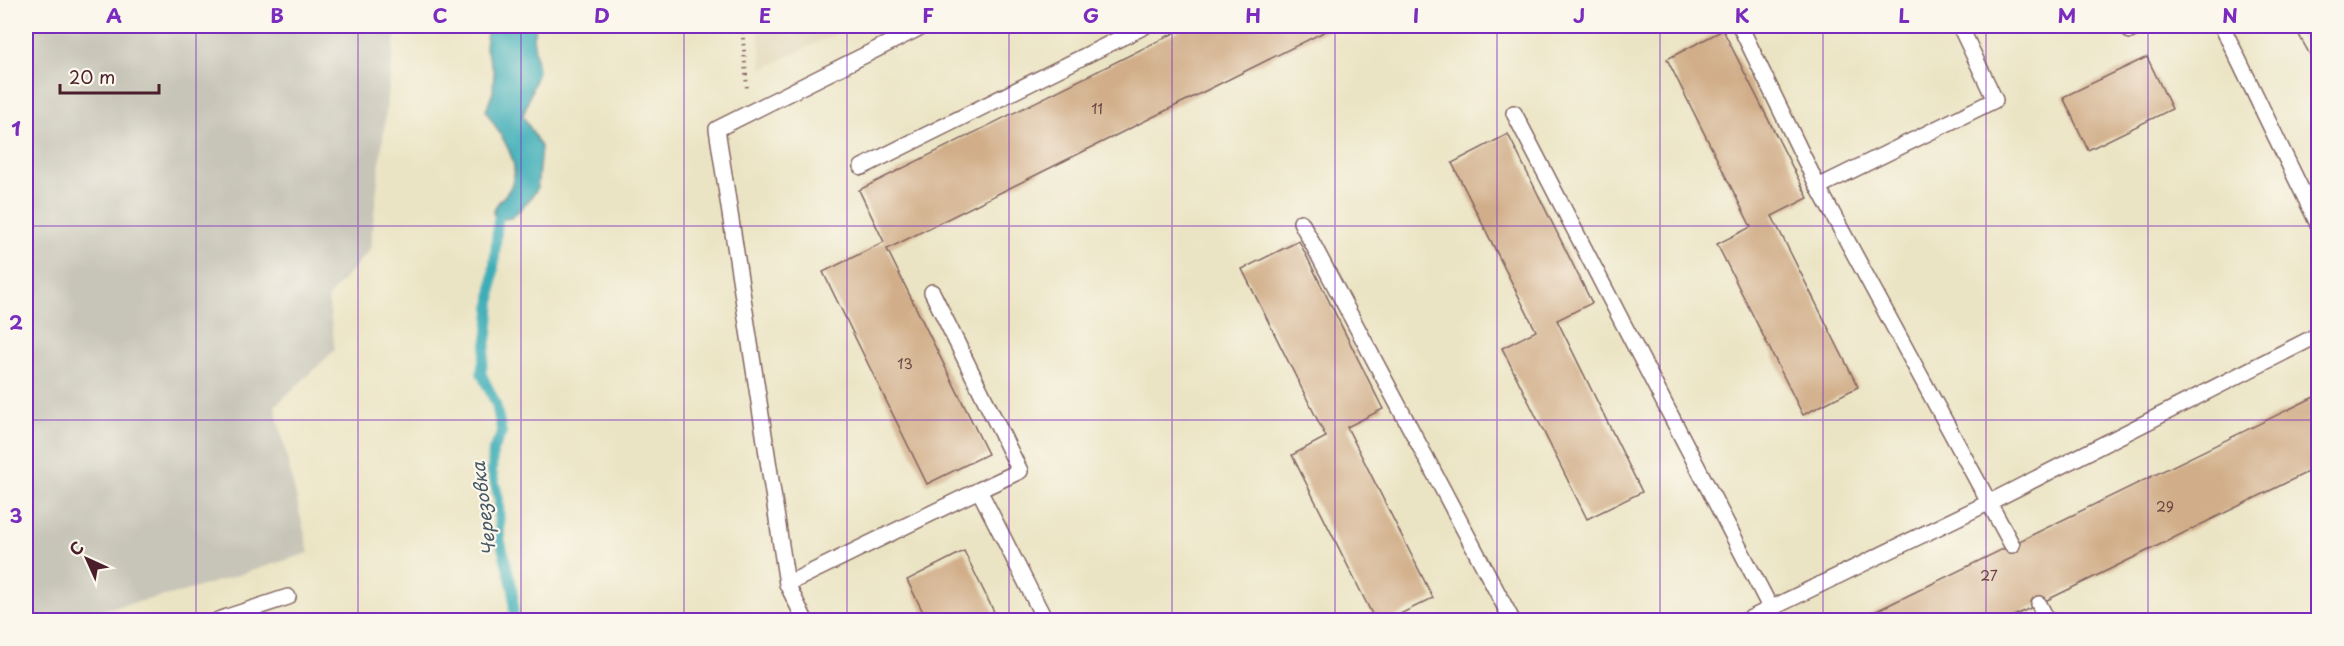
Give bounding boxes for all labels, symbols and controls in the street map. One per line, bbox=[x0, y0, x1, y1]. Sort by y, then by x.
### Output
text: A bbox=[106, 0, 122, 30]
text: B bbox=[270, 0, 284, 30]
text: C bbox=[432, 0, 448, 30]
text: D bbox=[594, 0, 610, 30]
text: E bbox=[759, 0, 771, 30]
text: F bbox=[922, 0, 934, 30]
text: G bbox=[1083, 0, 1099, 30]
text: H bbox=[1245, 0, 1261, 30]
text: I bbox=[1413, 0, 1419, 30]
text: J bbox=[1573, 0, 1585, 30]
text: K bbox=[1735, 0, 1750, 30]
text: L bbox=[1898, 0, 1910, 30]
text: M bbox=[2058, 0, 2076, 30]
text: N bbox=[2222, 0, 2238, 30]
scale bar bbox=[60, 57, 159, 95]
text: 20 m bbox=[69, 63, 115, 90]
house number: 11 bbox=[1091, 98, 1103, 119]
text: 1 bbox=[11, 113, 21, 143]
text: 2 bbox=[9, 307, 23, 337]
house number: 13 bbox=[897, 353, 913, 374]
water label: Черезовка bbox=[464, 460, 502, 558]
house number: 29 bbox=[2156, 496, 2174, 517]
text: 3 bbox=[9, 500, 23, 530]
north arrow bbox=[57, 529, 117, 589]
text: С bbox=[63, 535, 88, 560]
house number: 27 bbox=[1980, 565, 1998, 586]

